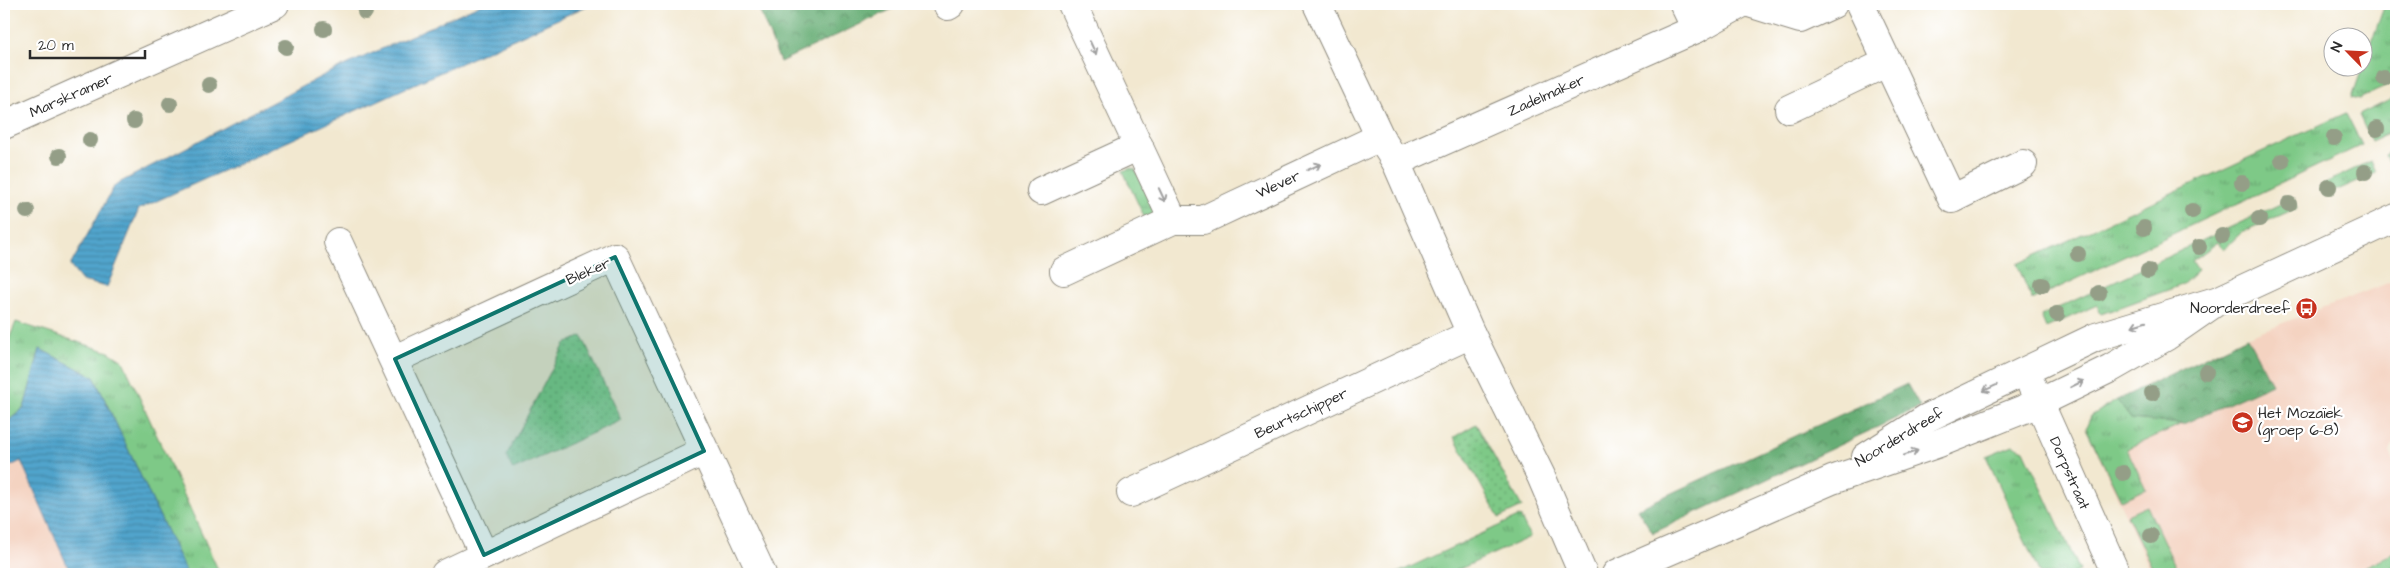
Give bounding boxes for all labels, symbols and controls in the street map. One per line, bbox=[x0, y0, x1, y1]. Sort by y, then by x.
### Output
scale bar bbox=[30, 28, 145, 60]
north arrow bbox=[2322, 28, 2372, 78]
text: 20 m bbox=[38, 35, 74, 56]
text: N bbox=[2326, 39, 2348, 55]
one-way arrow bbox=[1088, 40, 1098, 55]
street label: Marskramer bbox=[26, 68, 116, 123]
street label: Zadelmaker bbox=[1504, 69, 1588, 122]
one-way arrow bbox=[1306, 162, 1321, 171]
street label: Wever bbox=[1253, 165, 1304, 204]
one-way arrow bbox=[1157, 187, 1167, 202]
street label: Bleker bbox=[563, 252, 614, 291]
bus stop icon: Noorderdreef bbox=[2294, 296, 2318, 320]
place label: Noorderdreef bbox=[2190, 298, 2290, 319]
one-way arrow bbox=[2132, 320, 2148, 330]
one-way arrow bbox=[2069, 379, 2084, 389]
street label: Beurtschipper bbox=[1251, 383, 1351, 444]
one-way arrow bbox=[1983, 384, 1998, 393]
street label: Noorderdreef bbox=[1851, 403, 1947, 472]
place label: Het Mozaïek (groep 6-8) bbox=[2258, 403, 2343, 442]
school or university icon: Het Mozaïek (groep 6-8) bbox=[2230, 410, 2254, 434]
street label: Dorpstraat bbox=[2044, 433, 2095, 513]
one-way arrow bbox=[1903, 448, 1918, 457]

